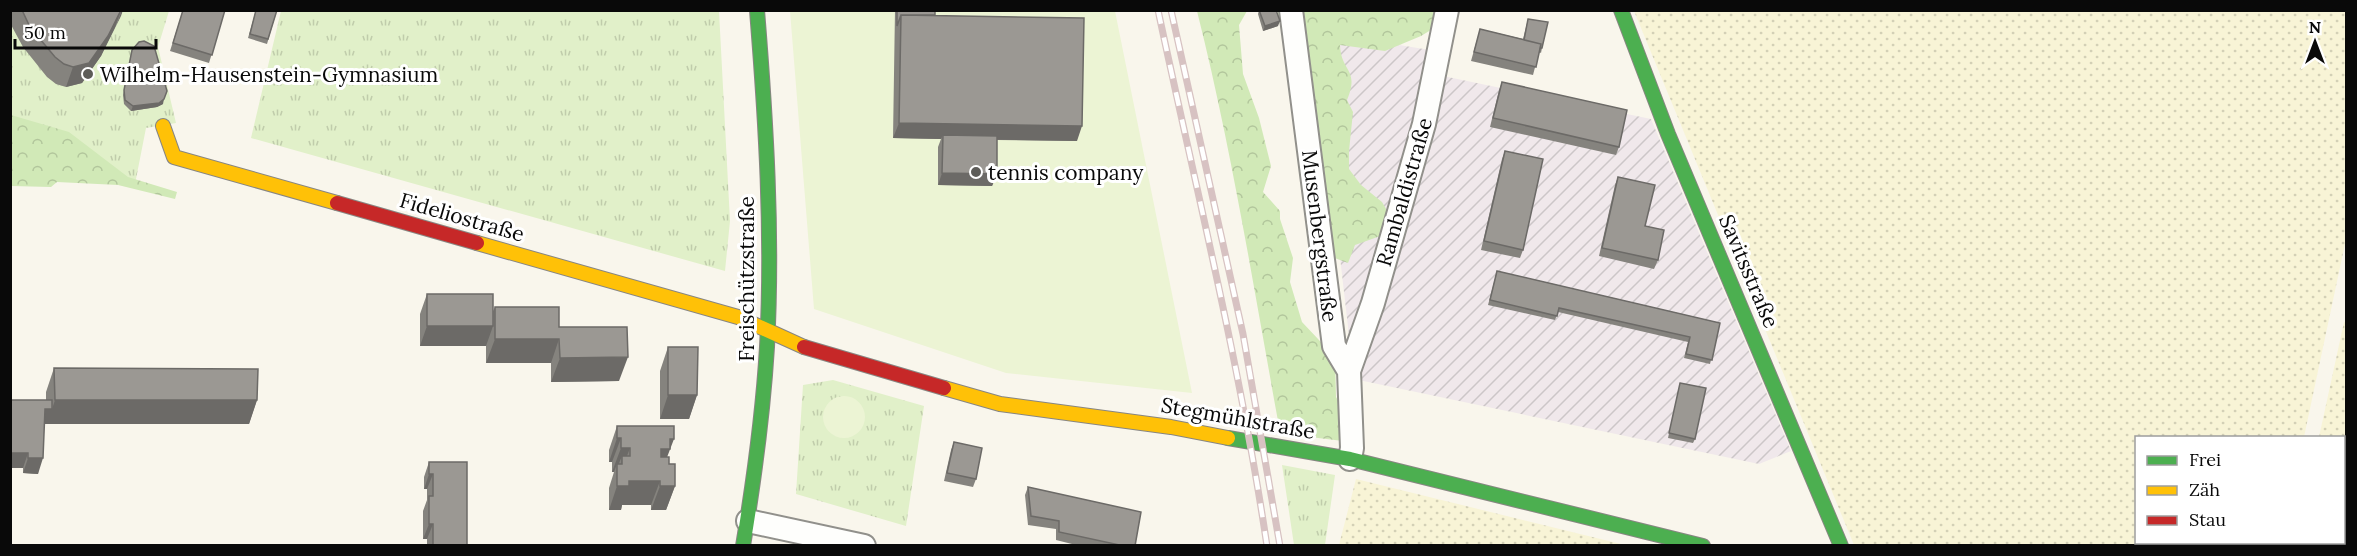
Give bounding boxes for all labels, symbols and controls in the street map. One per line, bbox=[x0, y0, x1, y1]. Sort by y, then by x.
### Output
scale bar bbox=[15, 12, 156, 50]
north arrow bbox=[2285, 12, 2345, 72]
text: N bbox=[2309, 17, 2321, 37]
text: 50 m bbox=[24, 21, 66, 44]
place label: Wilhelm-Hausenstein-Gymnasium bbox=[100, 61, 439, 88]
marker: Wilhelm-Hausenstein-Gymnasium bbox=[81, 67, 95, 81]
street label: Rambaldistraße bbox=[1370, 115, 1438, 269]
street label: Musenbergstraße bbox=[1296, 148, 1344, 324]
place label: tennis company bbox=[988, 159, 1143, 186]
marker: tennis company bbox=[969, 165, 983, 179]
street label: Fideliostraße bbox=[397, 186, 527, 248]
street label: Freischützstraße bbox=[733, 196, 760, 362]
street label: Savitsstraße bbox=[1713, 210, 1785, 332]
street label: Stegmühlstraße bbox=[1159, 391, 1317, 445]
legend bbox=[2135, 436, 2345, 544]
text: Frei bbox=[2189, 448, 2221, 471]
text: Zäh bbox=[2189, 478, 2220, 501]
text: Stau bbox=[2189, 508, 2226, 531]

